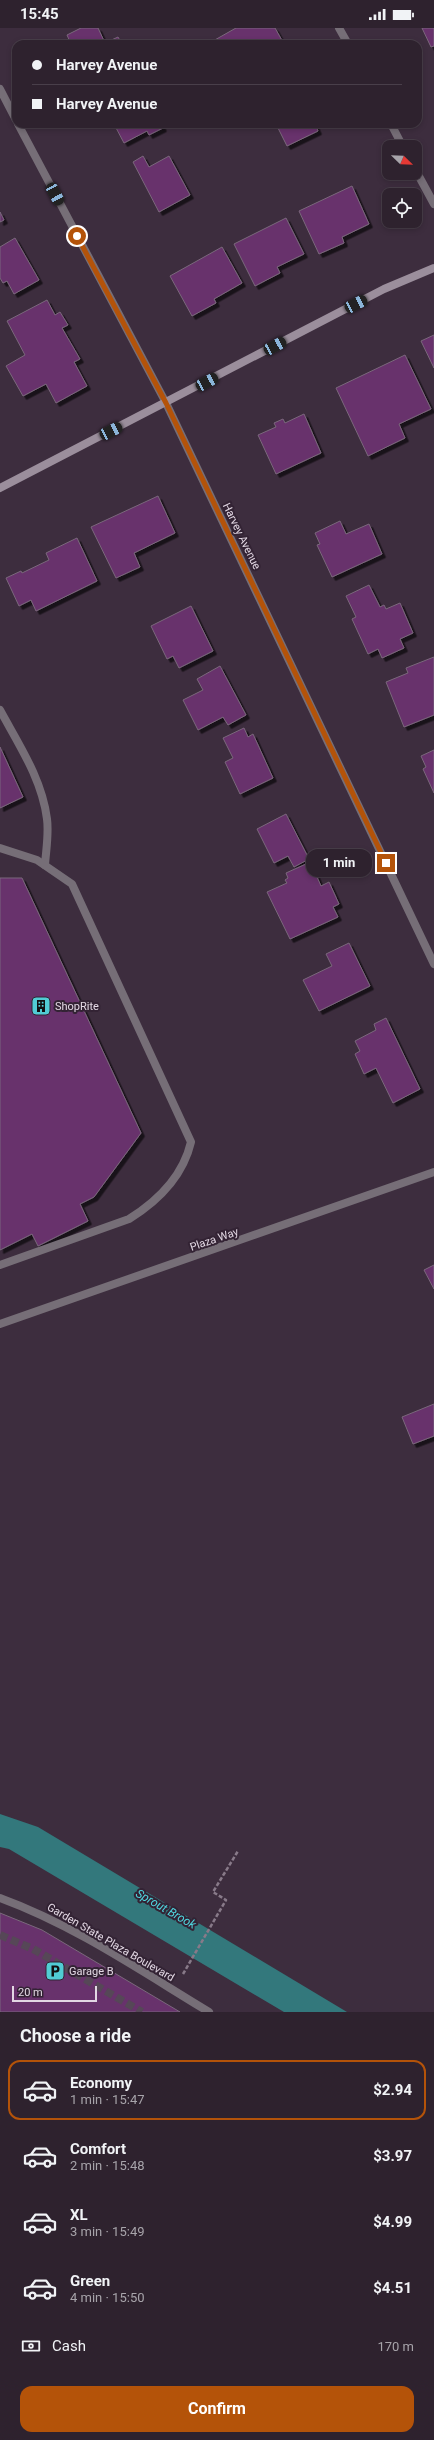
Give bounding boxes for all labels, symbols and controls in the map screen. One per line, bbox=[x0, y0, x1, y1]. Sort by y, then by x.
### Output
text: 15:45 bbox=[20, 5, 59, 23]
text: Harvey Avenue bbox=[56, 56, 157, 74]
text: Harvey Avenue bbox=[56, 95, 157, 113]
north arrow bbox=[382, 140, 422, 180]
map controls bbox=[382, 140, 422, 228]
car bbox=[44, 181, 66, 207]
button: locate bbox=[382, 188, 422, 228]
route start bbox=[68, 227, 86, 245]
car bbox=[343, 293, 369, 315]
car bbox=[262, 335, 288, 357]
car bbox=[194, 371, 220, 393]
car bbox=[98, 420, 124, 442]
street label: Harvey Avenue bbox=[220, 501, 263, 572]
callout: 1 min bbox=[306, 849, 372, 877]
route end bbox=[377, 854, 395, 872]
text: 1 min bbox=[323, 855, 355, 870]
building icon: ShopRite bbox=[30, 995, 52, 1017]
place label: ShopRite bbox=[55, 1000, 99, 1013]
street label: Plaza Way bbox=[188, 1225, 241, 1254]
water label: Sprout Brook bbox=[133, 1886, 200, 1932]
street label: Garden State Plaza Boulevard bbox=[45, 1901, 177, 1984]
parking icon: Garage B bbox=[44, 1960, 66, 1982]
place label: Garage B bbox=[69, 1965, 114, 1978]
scale bar bbox=[12, 1984, 97, 2003]
text: 20 m bbox=[18, 1986, 43, 1999]
text: Choose a ride bbox=[20, 2025, 131, 2046]
icon: car bbox=[22, 2072, 58, 2108]
text: Economy bbox=[70, 2074, 132, 2092]
text: $2.94 bbox=[373, 2081, 412, 2099]
text: 1 min · 15:47 bbox=[70, 2092, 145, 2107]
icon: car bbox=[22, 2138, 58, 2174]
text: Comfort bbox=[70, 2140, 126, 2158]
text: $3.97 bbox=[373, 2147, 412, 2165]
text: 2 min · 15:48 bbox=[70, 2158, 145, 2173]
icon: car bbox=[22, 2204, 58, 2240]
text: XL bbox=[70, 2206, 88, 2224]
text: $4.99 bbox=[373, 2213, 412, 2231]
text: 3 min · 15:49 bbox=[70, 2224, 145, 2239]
icon: car bbox=[22, 2270, 58, 2306]
text: Green bbox=[70, 2272, 110, 2290]
text: $4.51 bbox=[373, 2279, 412, 2297]
text: 4 min · 15:50 bbox=[70, 2290, 145, 2305]
icon: cash bbox=[20, 2335, 42, 2357]
text: Cash bbox=[52, 2337, 86, 2355]
text: 170 m bbox=[377, 2339, 414, 2354]
button: Confirm bbox=[20, 2386, 414, 2432]

